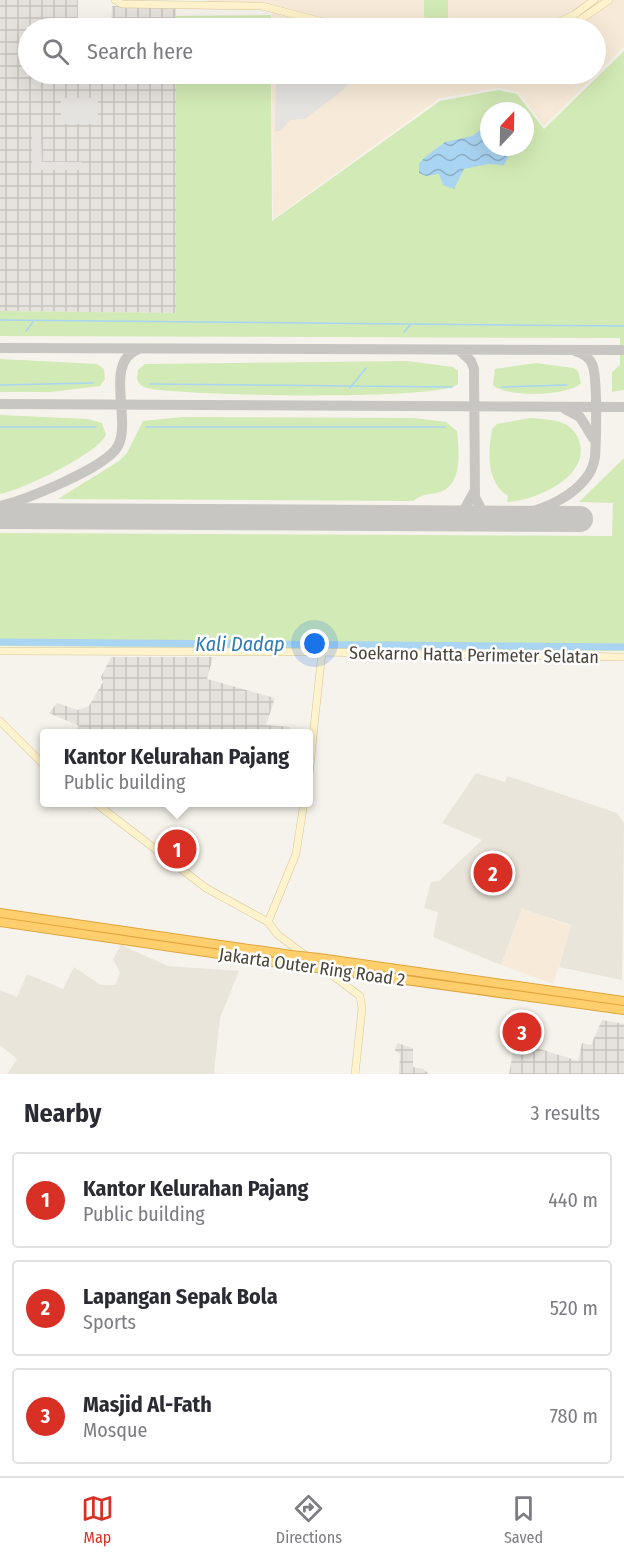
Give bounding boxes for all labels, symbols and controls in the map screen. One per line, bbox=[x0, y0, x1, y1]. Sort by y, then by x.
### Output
search box bbox=[18, 18, 606, 84]
icon: search bbox=[39, 35, 72, 68]
text: Search here bbox=[87, 38, 193, 65]
north arrow bbox=[480, 102, 534, 156]
your location bbox=[300, 629, 329, 658]
water label: Kali Dadap bbox=[195, 632, 285, 656]
street label: Soekarno Hatta Perimeter Selatan bbox=[349, 642, 599, 668]
popup bbox=[40, 729, 313, 807]
text: Kantor Kelurahan Pajang bbox=[64, 743, 289, 770]
text: Public building bbox=[64, 770, 185, 794]
pin: 1 bbox=[158, 826, 196, 872]
pin: 2 bbox=[474, 850, 512, 896]
street label: Jakarta Outer Ring Road 2 bbox=[218, 943, 406, 991]
pin: 3 bbox=[502, 1010, 542, 1054]
text: Nearby bbox=[24, 1098, 101, 1129]
text: 3 results bbox=[531, 1101, 600, 1125]
text: Kantor Kelurahan Pajang bbox=[83, 1175, 308, 1202]
text: 1 bbox=[41, 1188, 50, 1212]
text: 440 m bbox=[548, 1188, 598, 1212]
text: Public building bbox=[83, 1202, 205, 1226]
text: Lapangan Sepak Bola bbox=[83, 1283, 278, 1310]
text: 2 bbox=[41, 1296, 50, 1320]
text: 520 m bbox=[550, 1296, 598, 1320]
text: Sports bbox=[83, 1310, 136, 1334]
text: Masjid Al-Fath bbox=[83, 1391, 212, 1418]
text: 3 bbox=[41, 1404, 50, 1428]
text: 780 m bbox=[550, 1404, 598, 1428]
text: Mosque bbox=[83, 1418, 147, 1442]
tab: Map bbox=[81, 1492, 114, 1547]
tab: Directions bbox=[276, 1492, 342, 1547]
tab: Saved bbox=[504, 1492, 543, 1547]

